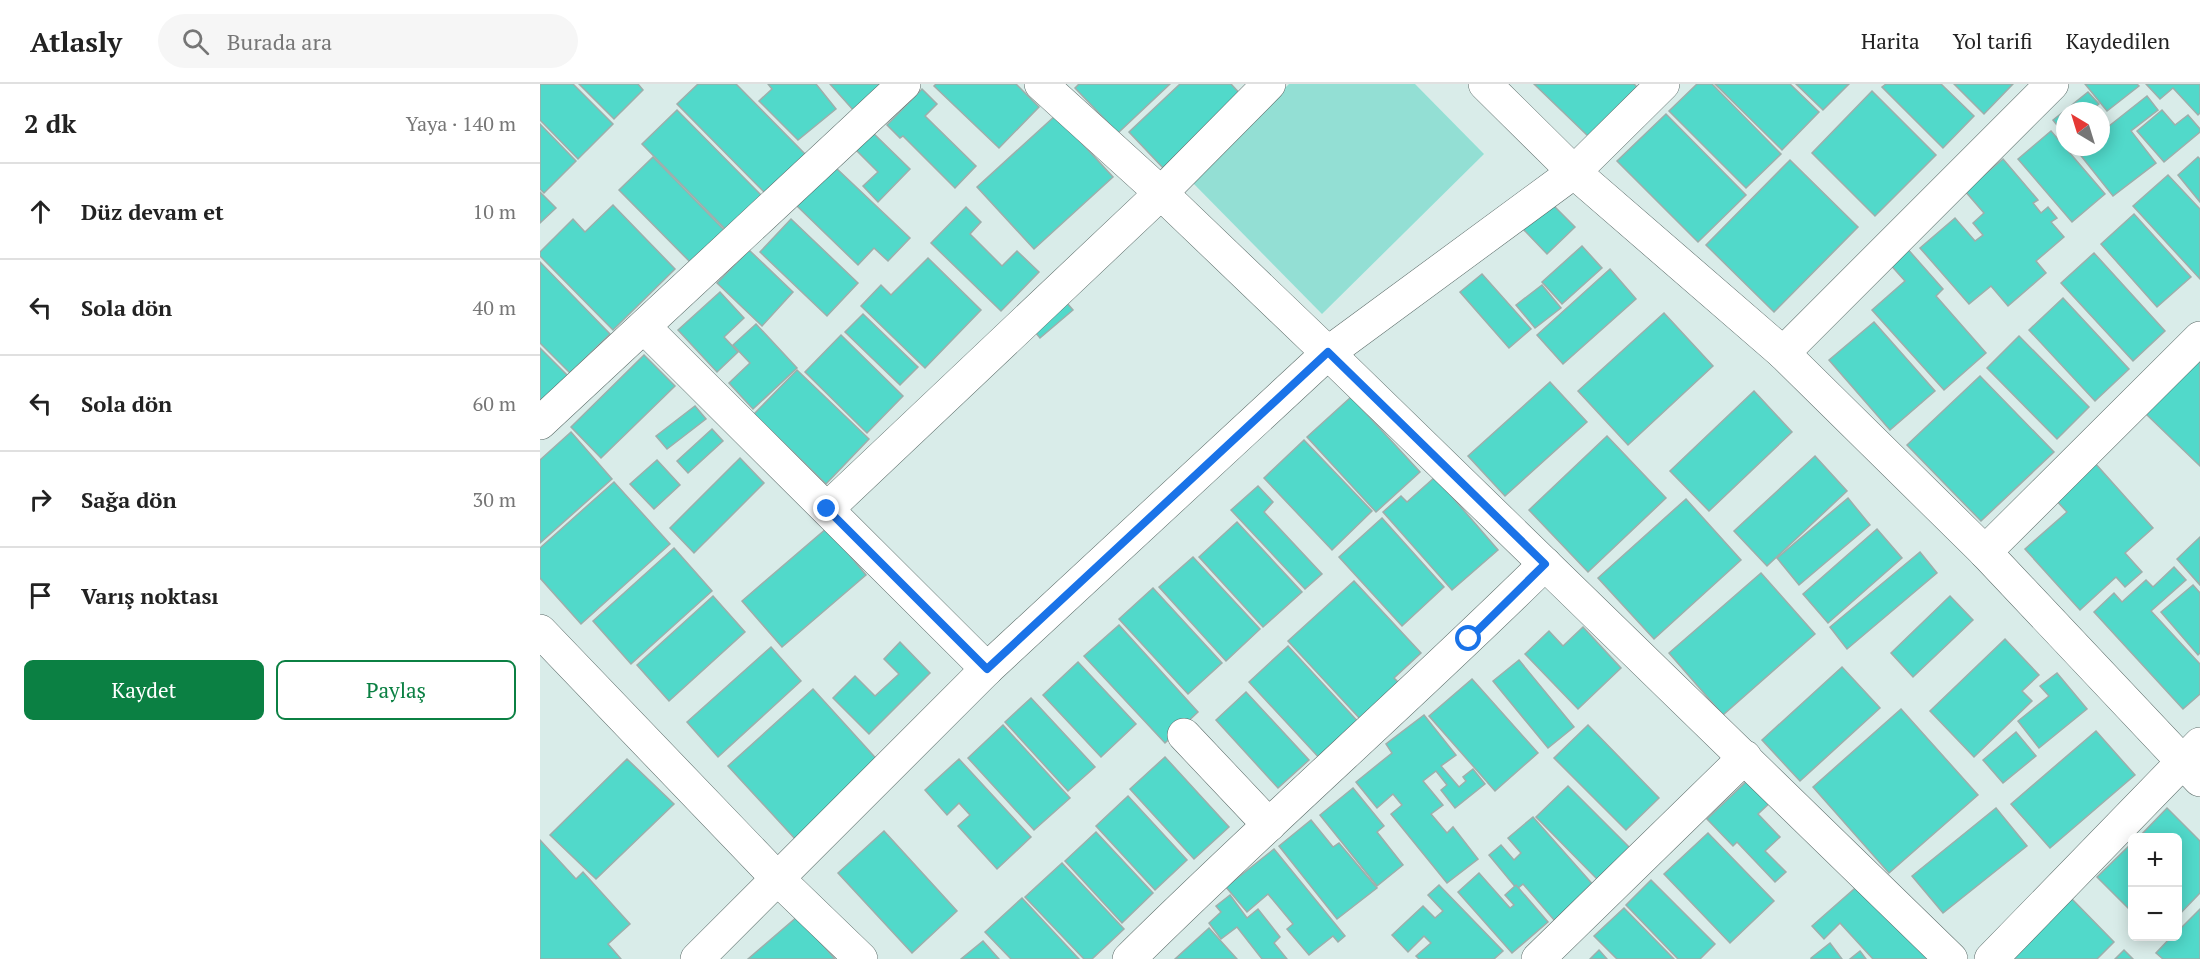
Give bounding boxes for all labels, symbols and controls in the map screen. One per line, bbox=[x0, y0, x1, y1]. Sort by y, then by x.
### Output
search box bbox=[158, 14, 578, 68]
text: Atlasly bbox=[30, 23, 122, 60]
icon: search bbox=[179, 25, 212, 58]
text: Burada ara bbox=[227, 27, 332, 56]
text: Harita bbox=[1861, 27, 1920, 55]
text: Yol tarifi bbox=[1953, 27, 2033, 55]
text: Kaydedilen bbox=[2066, 27, 2170, 55]
north arrow bbox=[2056, 102, 2110, 156]
text: 2 dk bbox=[24, 106, 76, 140]
text: Yaya · 140 m bbox=[406, 110, 516, 137]
icon: ahead bbox=[24, 195, 57, 228]
text: Düz devam et bbox=[81, 197, 224, 226]
text: 10 m bbox=[473, 198, 516, 225]
icon: left bbox=[24, 291, 57, 324]
text: Sola dön bbox=[81, 293, 172, 322]
text: 40 m bbox=[473, 294, 516, 321]
icon: left bbox=[24, 387, 57, 420]
text: Sola dön bbox=[81, 389, 172, 418]
text: 60 m bbox=[473, 390, 516, 417]
icon: right bbox=[24, 483, 57, 516]
text: Sağa dön bbox=[81, 485, 177, 514]
text: 30 m bbox=[473, 486, 516, 513]
route end bbox=[813, 495, 839, 521]
icon: arrive bbox=[24, 579, 57, 612]
text: Varış noktası bbox=[81, 581, 219, 610]
route start bbox=[1455, 625, 1481, 651]
button: Kaydet bbox=[24, 660, 264, 720]
button: Paylaş bbox=[276, 660, 516, 720]
map controls bbox=[2128, 833, 2182, 941]
button: + bbox=[2128, 833, 2182, 887]
button: − bbox=[2128, 887, 2182, 941]

